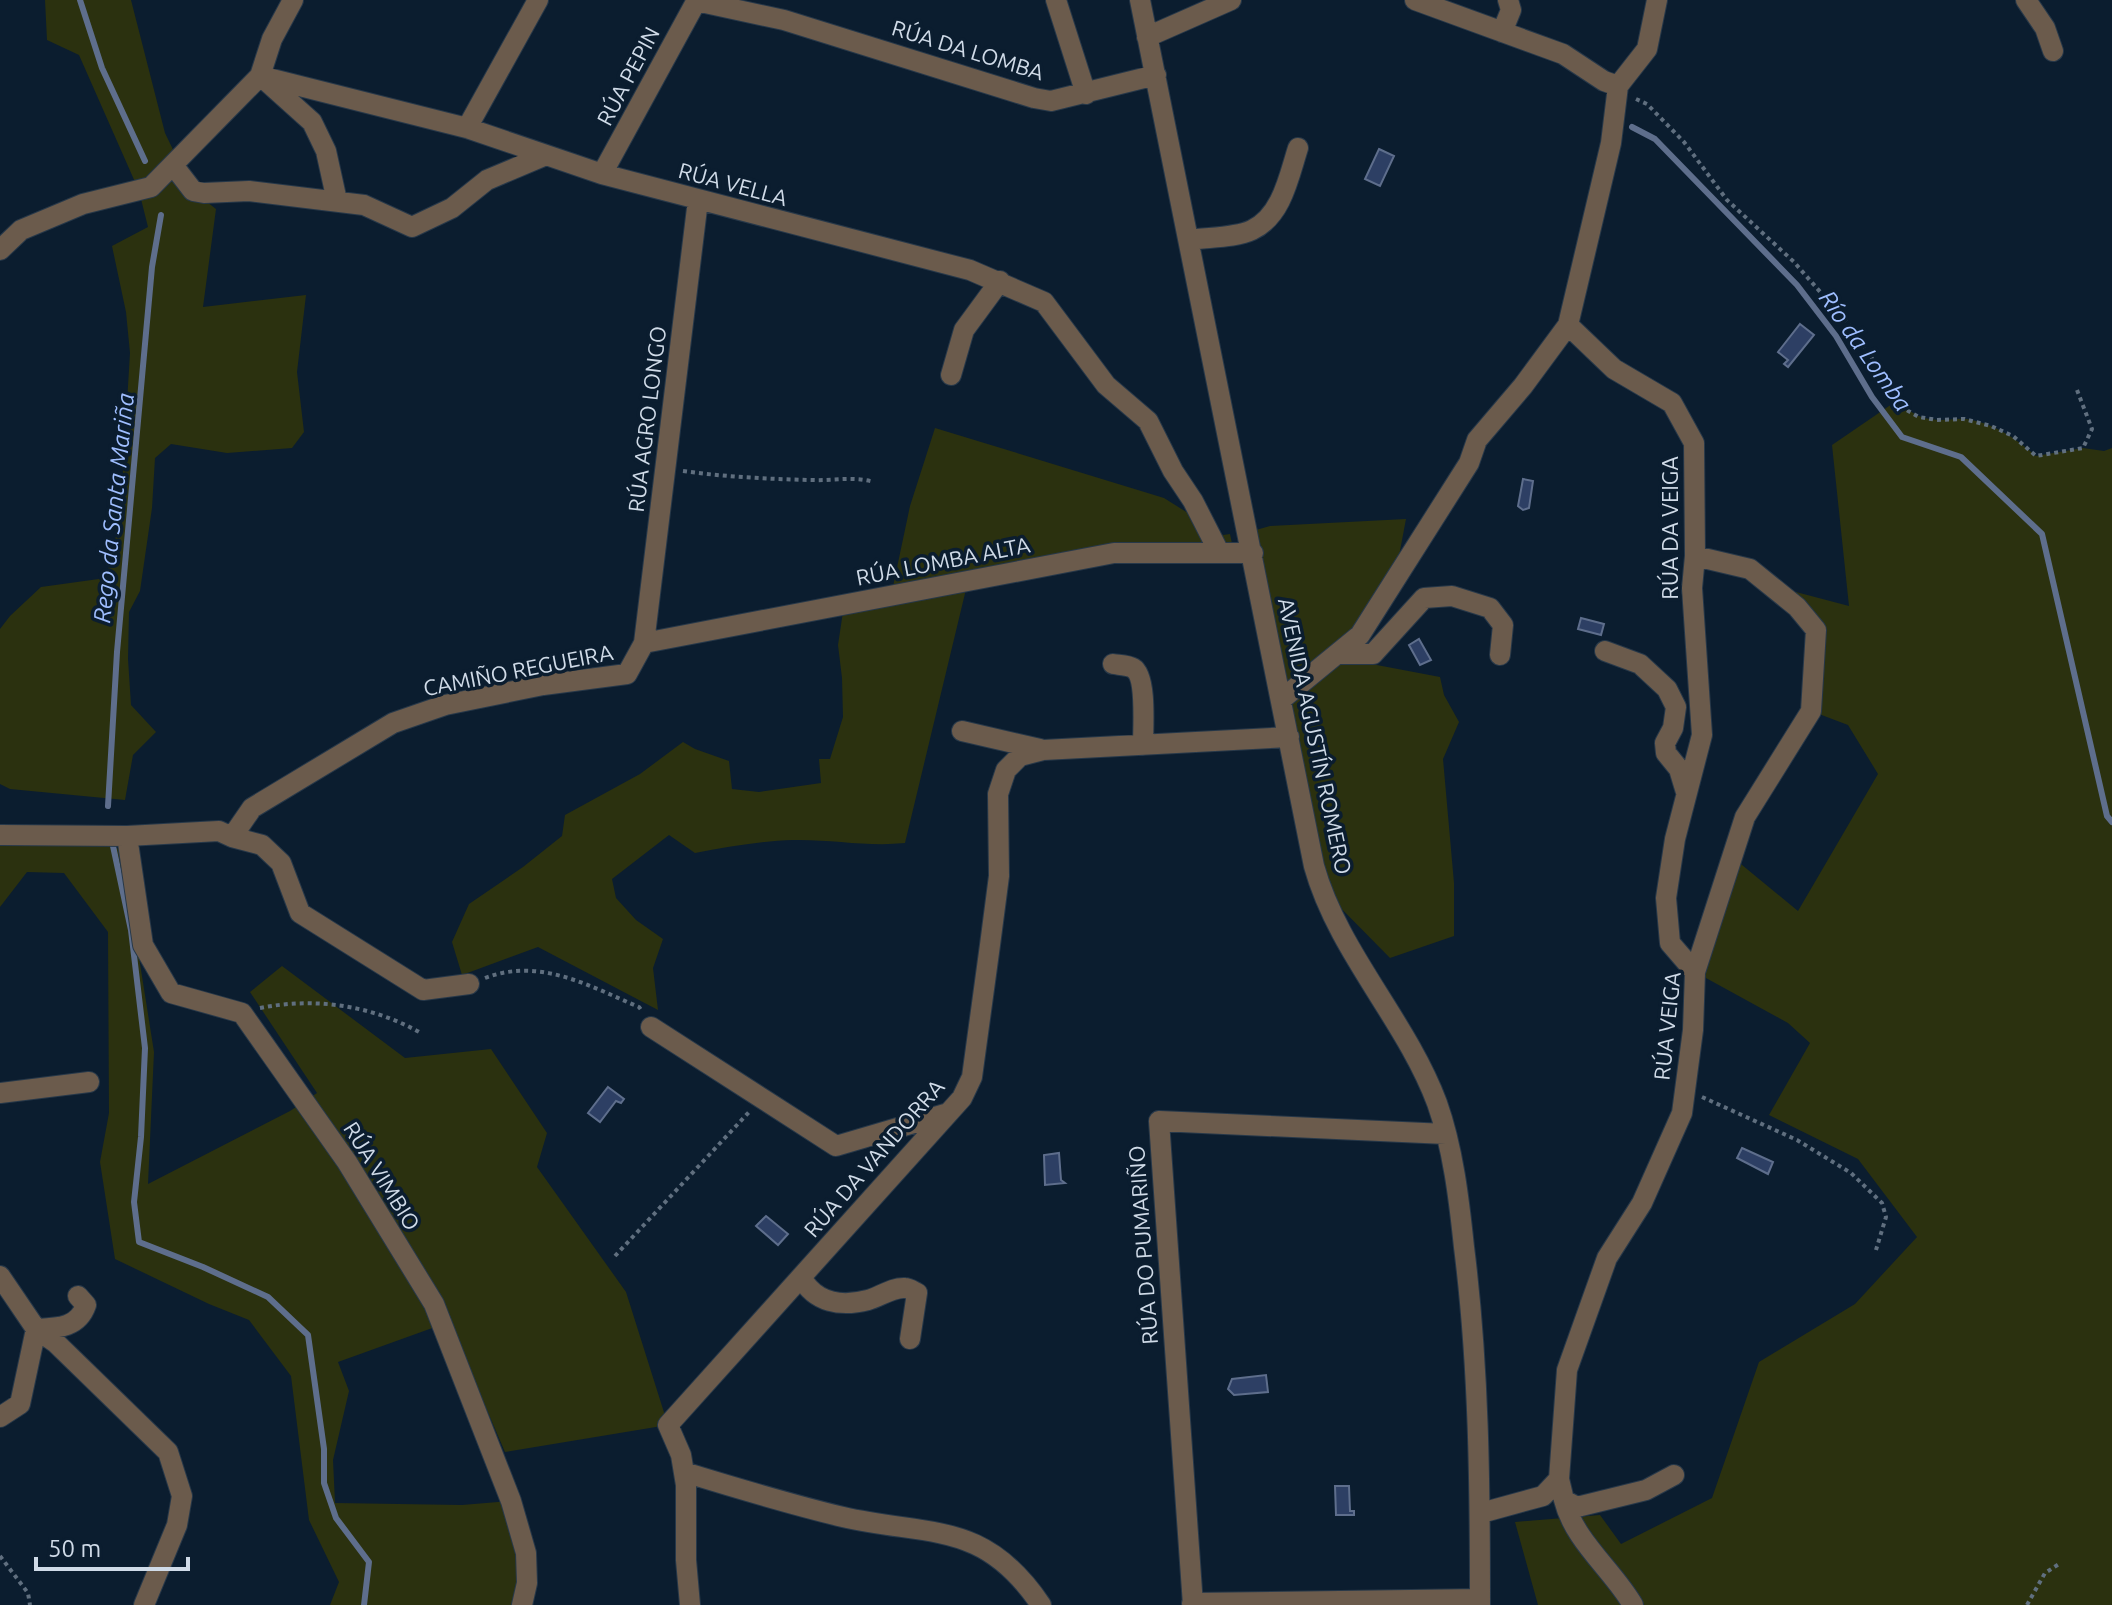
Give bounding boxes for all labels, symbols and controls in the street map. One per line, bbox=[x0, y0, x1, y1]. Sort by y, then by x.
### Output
street label: RÚA DA LOMBA bbox=[889, 14, 1048, 85]
street label: RÚA PEPIN bbox=[590, 22, 664, 129]
street label: RÚA VELLA bbox=[676, 156, 791, 210]
water label: Río da Lomba bbox=[1814, 285, 1917, 416]
street label: RÚA AGRO LONGO bbox=[622, 324, 670, 513]
water label: Rego da Santa Mariña bbox=[88, 392, 139, 624]
street label: RÚA DA VEIGA bbox=[1656, 456, 1682, 600]
street label: RÚA LOMBA ALTA bbox=[854, 530, 1033, 590]
street label: AVENIDA AGUSTÍN ROMERO bbox=[1274, 595, 1358, 877]
street label: CAMIÑO REGUEIRA bbox=[421, 639, 616, 700]
street label: RÚA VEIGA bbox=[1647, 970, 1685, 1081]
street label: RÚA DA VANDORRA bbox=[798, 1073, 949, 1242]
street label: RÚA VIMBIO bbox=[339, 1116, 427, 1235]
street label: RÚA DO PUMARIÑO bbox=[1122, 1145, 1162, 1345]
scale bar bbox=[36, 1521, 188, 1571]
text: 50 m bbox=[48, 1535, 101, 1562]

